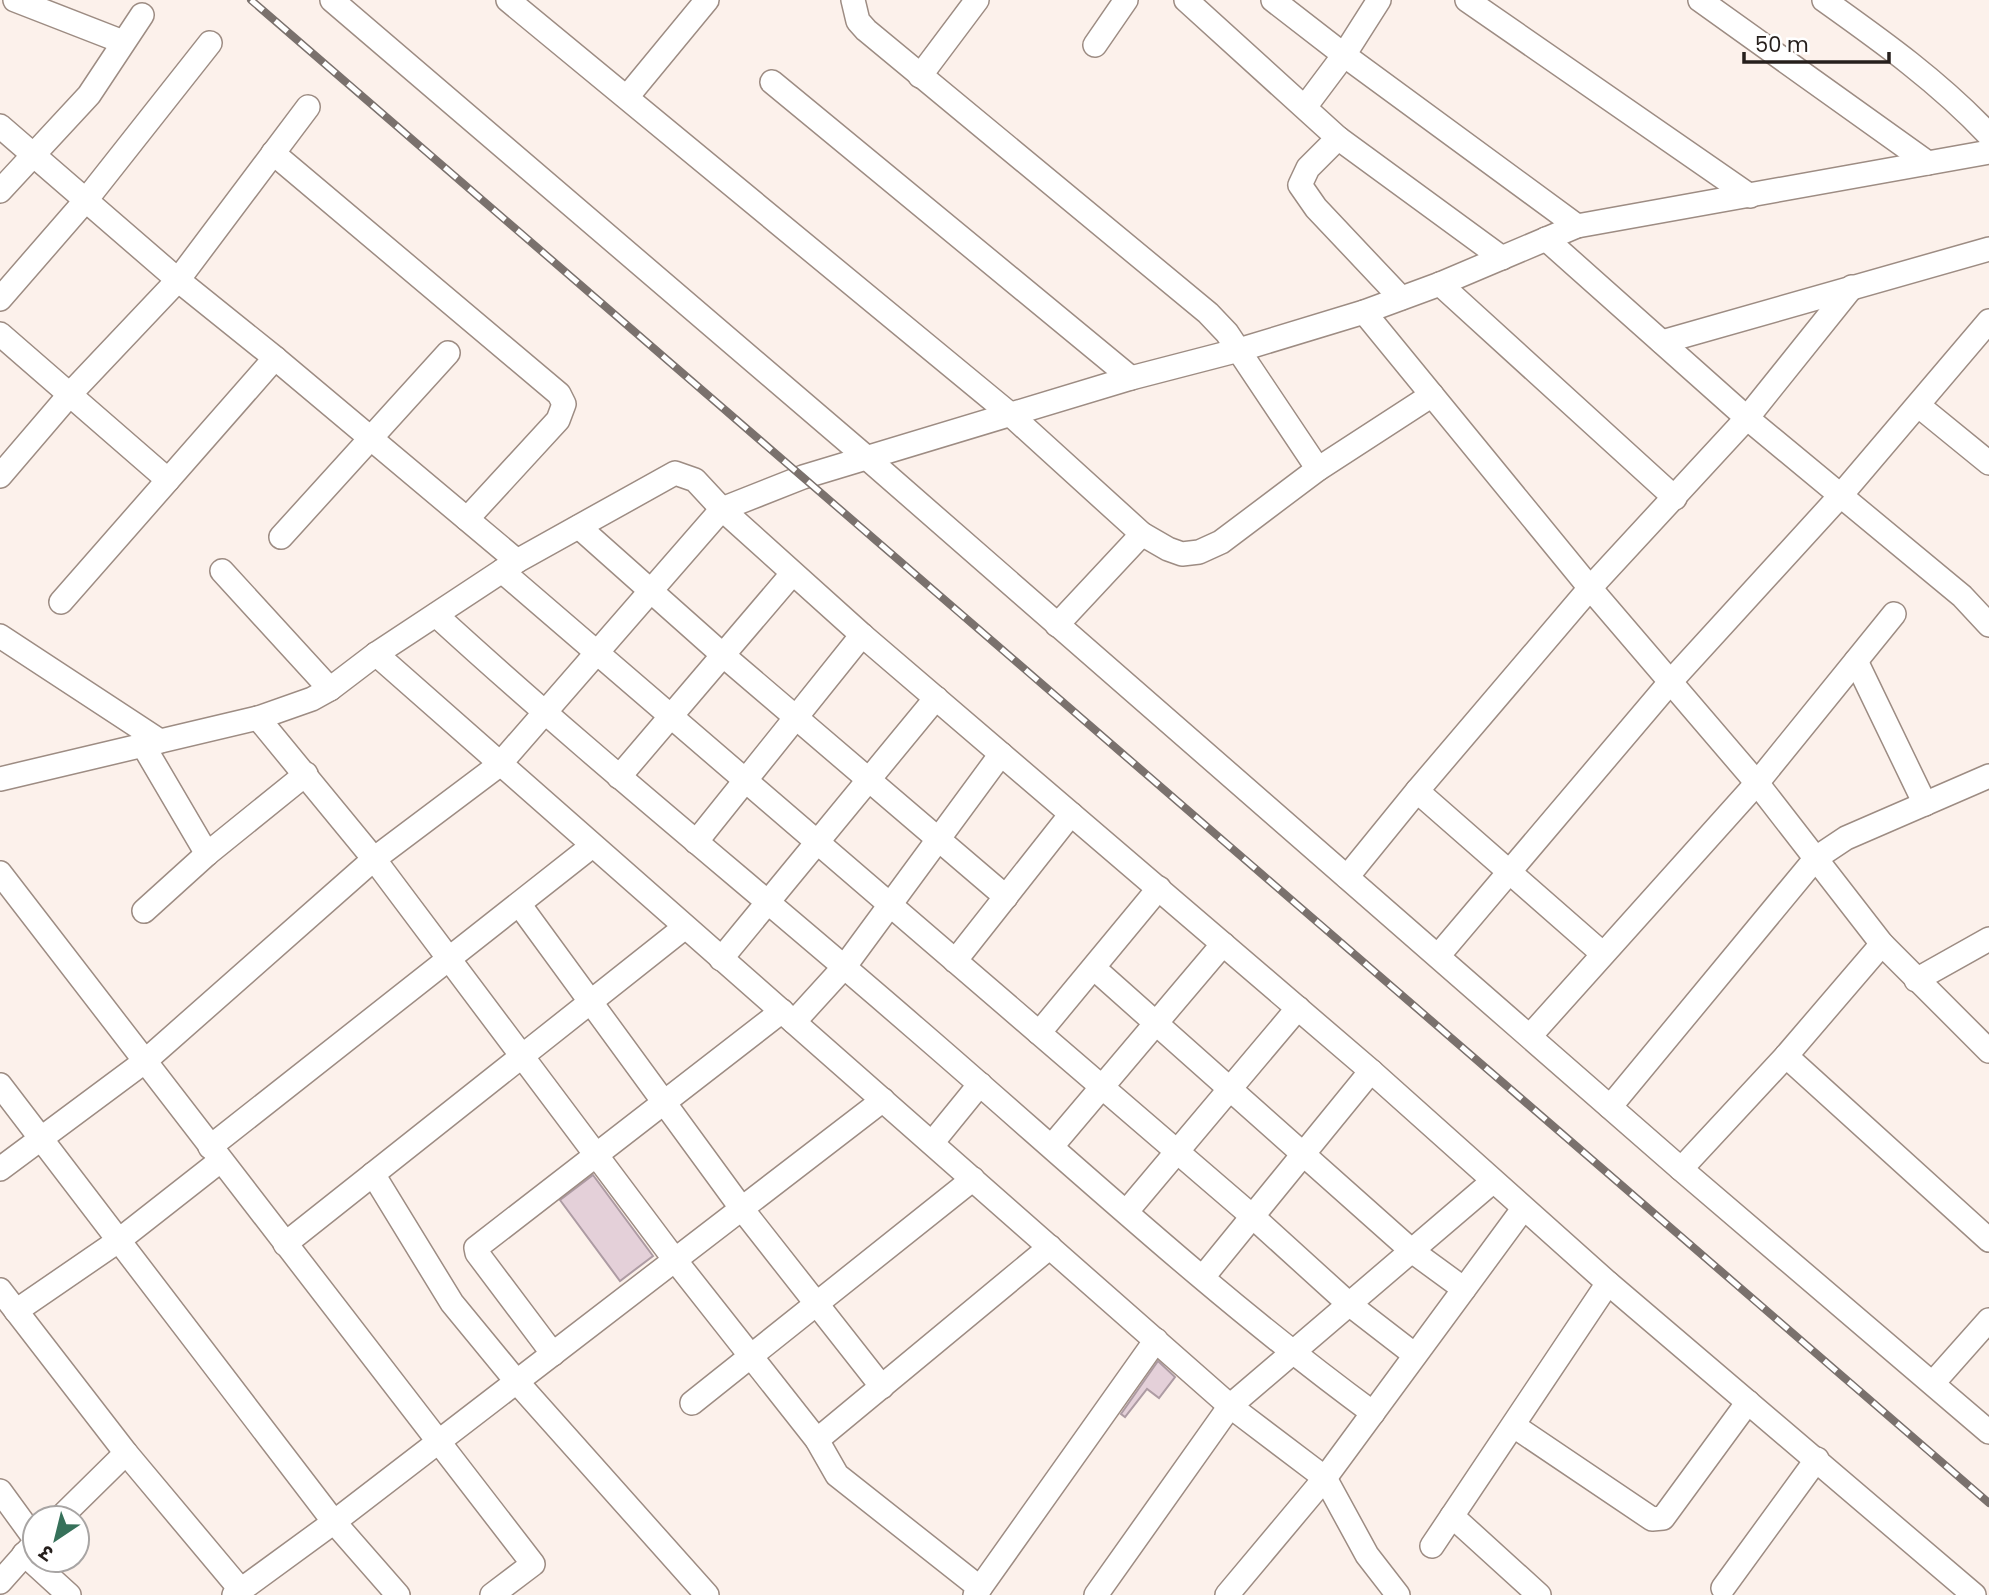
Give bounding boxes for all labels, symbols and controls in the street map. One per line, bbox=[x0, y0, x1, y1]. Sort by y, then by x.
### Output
scale bar bbox=[1744, 21, 1889, 65]
text: 50 m bbox=[1755, 30, 1809, 59]
north arrow bbox=[21, 1504, 91, 1574]
text: उ bbox=[33, 1538, 60, 1567]

